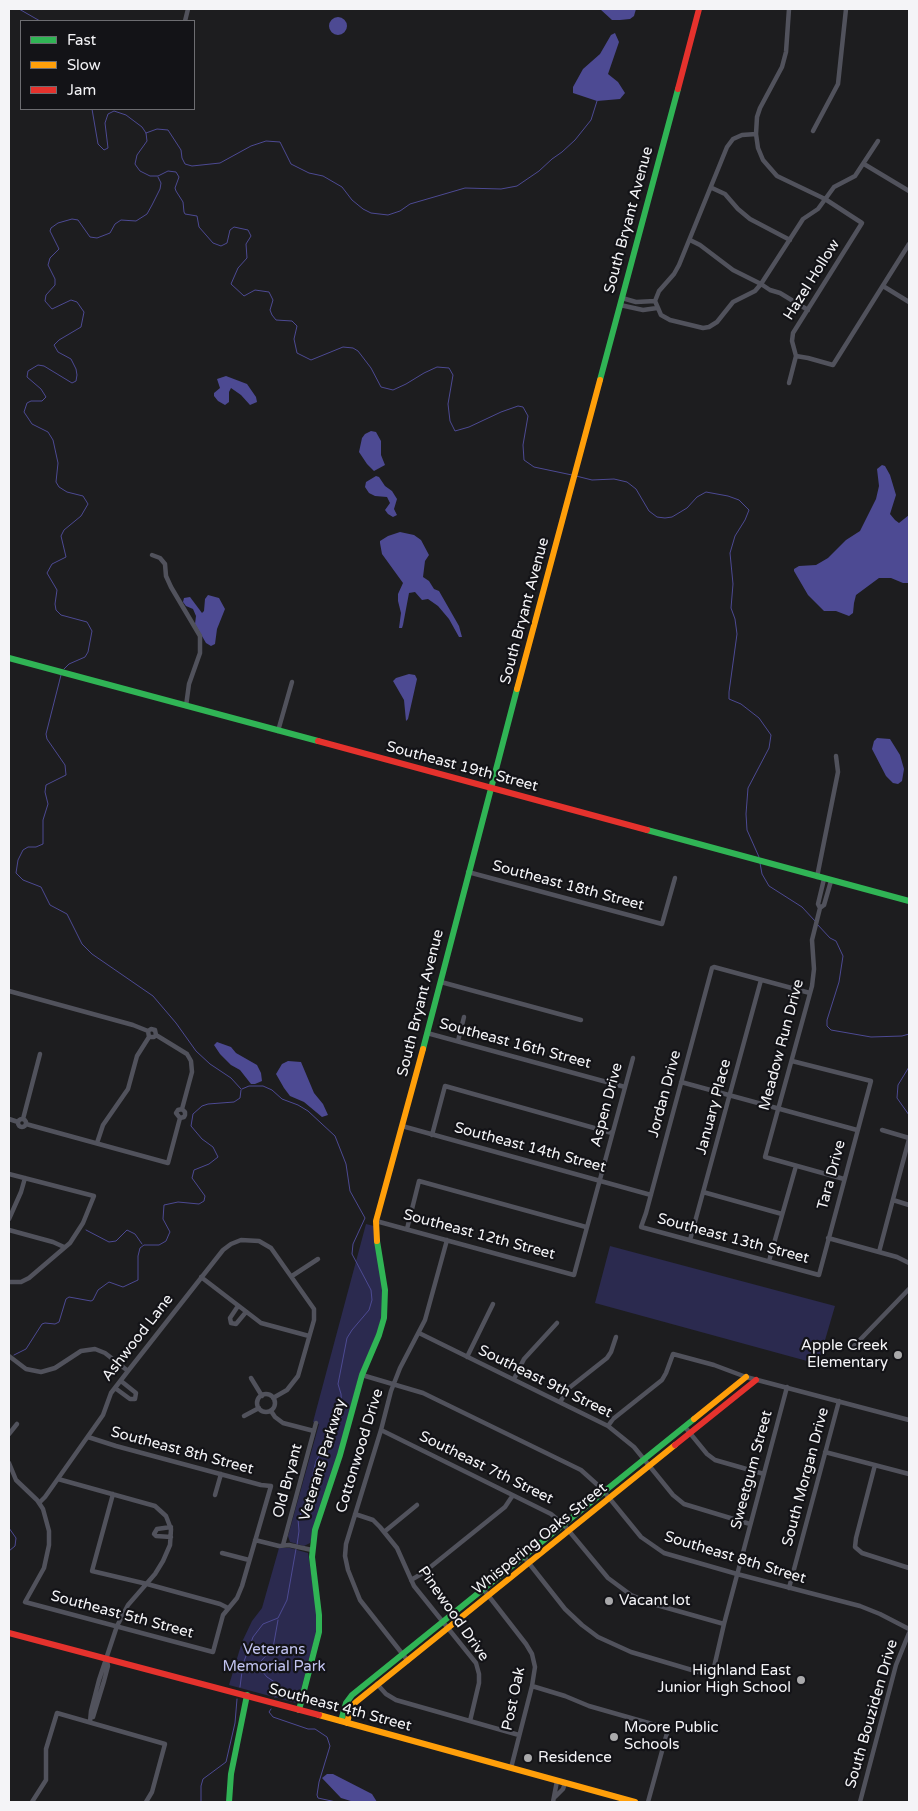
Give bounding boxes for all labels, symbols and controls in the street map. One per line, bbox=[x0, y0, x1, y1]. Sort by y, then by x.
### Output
legend bbox=[20, 20, 195, 110]
text: Fast bbox=[67, 31, 96, 49]
text: Slow bbox=[67, 56, 101, 74]
text: Jam bbox=[67, 81, 96, 99]
street label: South Bryant Avenue bbox=[601, 145, 657, 295]
street label: Hazel Hollow bbox=[780, 236, 844, 324]
street label: South Bryant Avenue bbox=[497, 536, 553, 686]
street label: Southeast 19th Street bbox=[384, 738, 540, 796]
street label: Southeast 18th Street bbox=[490, 857, 646, 915]
street label: South Bryant Avenue bbox=[394, 928, 448, 1078]
street label: Meadow Run Drive bbox=[756, 977, 808, 1113]
street label: Southeast 16th Street bbox=[437, 1015, 593, 1073]
street label: Jordan Drive bbox=[645, 1048, 685, 1140]
street label: January Place bbox=[693, 1057, 735, 1157]
street label: Aspen Drive bbox=[587, 1061, 627, 1149]
street label: Southeast 14th Street bbox=[452, 1119, 608, 1177]
street label: Tara Drive bbox=[814, 1138, 850, 1212]
street label: Southeast 12th Street bbox=[401, 1206, 557, 1264]
street label: Southeast 13th Street bbox=[655, 1210, 811, 1268]
street label: Ashwood Lane bbox=[98, 1291, 178, 1385]
place label: Apple Creek Elementary bbox=[801, 1337, 888, 1372]
street label: Southeast 9th Street bbox=[475, 1342, 615, 1422]
marker: Apple Creek Elementary bbox=[892, 1349, 904, 1361]
street label: Cottonwood Drive bbox=[333, 1387, 387, 1515]
street label: Veterans Parkway bbox=[296, 1397, 350, 1523]
street label: South Morgan Drive bbox=[779, 1406, 833, 1548]
street label: Sweetgum Street bbox=[727, 1409, 777, 1531]
street label: Southeast 8th Street bbox=[109, 1423, 255, 1479]
street label: Southeast 7th Street bbox=[416, 1428, 556, 1508]
street label: Old Bryant bbox=[269, 1442, 307, 1520]
street label: Whispering Oaks Street bbox=[469, 1479, 611, 1599]
street label: Southeast 8th Street bbox=[662, 1528, 808, 1588]
street label: Pinewood Drive bbox=[414, 1563, 492, 1665]
street label: Southeast 5th Street bbox=[49, 1587, 195, 1643]
place label: Vacant lot bbox=[619, 1592, 691, 1610]
marker: Vacant lot bbox=[603, 1595, 615, 1607]
street label: South Bouziden Drive bbox=[842, 1638, 902, 1790]
park label: Veterans Memorial Park bbox=[222, 1641, 326, 1676]
place label: Highland East Junior High School bbox=[657, 1662, 791, 1697]
street label: Post Oak bbox=[499, 1666, 529, 1732]
marker: Highland East Junior High School bbox=[795, 1674, 807, 1686]
street label: Southeast 4th Street bbox=[267, 1680, 413, 1736]
place label: Moore Public Schools bbox=[624, 1719, 718, 1754]
marker: Moore Public Schools bbox=[608, 1731, 620, 1743]
place label: Residence bbox=[538, 1749, 612, 1767]
marker: Residence bbox=[522, 1752, 534, 1764]

